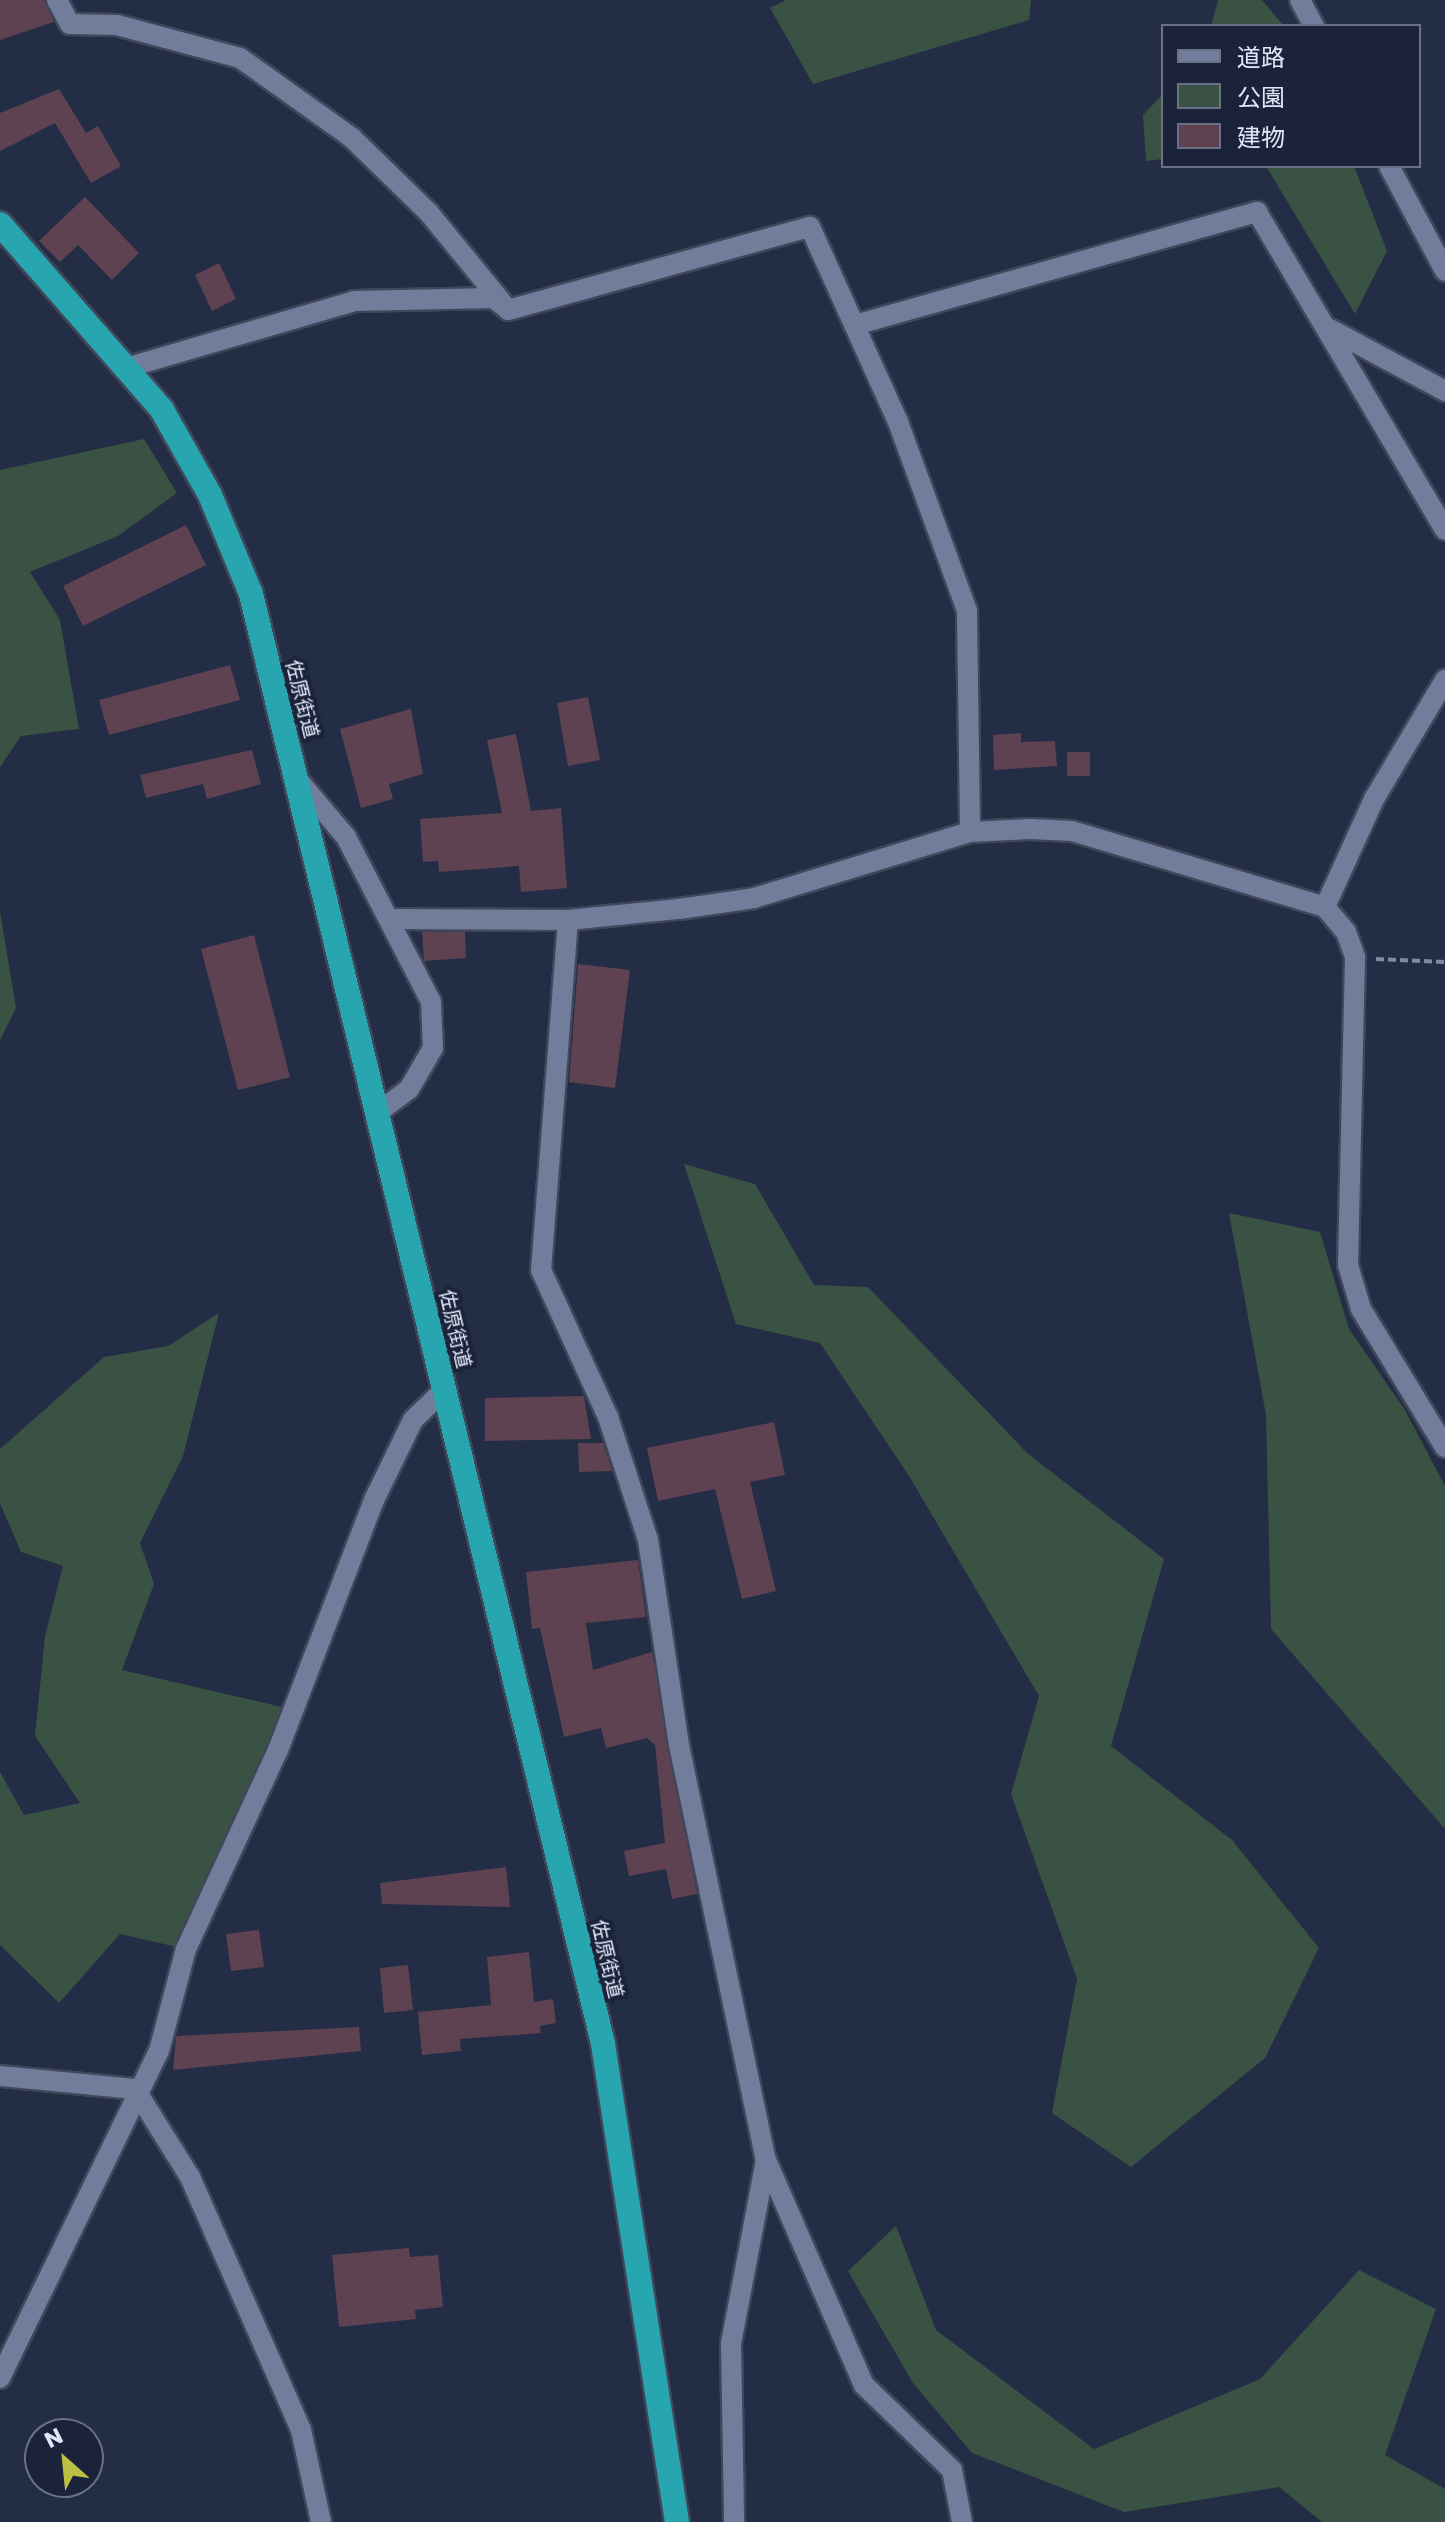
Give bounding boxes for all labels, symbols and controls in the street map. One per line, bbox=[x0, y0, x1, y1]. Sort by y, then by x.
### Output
legend bbox=[1161, 24, 1421, 168]
text: 道路 bbox=[1237, 41, 1285, 74]
text: 公園 bbox=[1237, 81, 1285, 114]
text: 建物 bbox=[1237, 121, 1285, 154]
street label: 佐原街道 bbox=[281, 657, 323, 741]
street label: 佐原街道 bbox=[434, 1287, 476, 1371]
street label: 佐原街道 bbox=[586, 1917, 628, 2001]
north arrow bbox=[24, 2418, 104, 2498]
text: N bbox=[39, 2420, 68, 2456]

